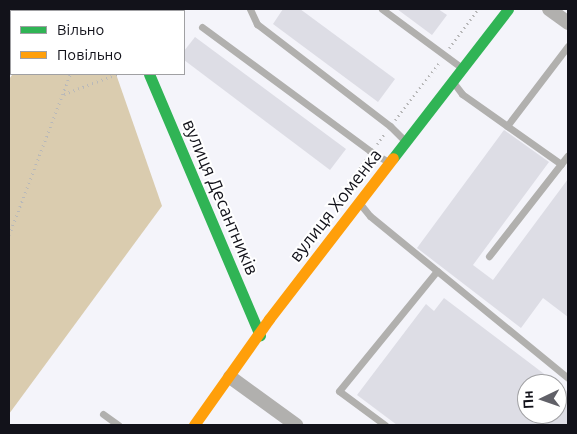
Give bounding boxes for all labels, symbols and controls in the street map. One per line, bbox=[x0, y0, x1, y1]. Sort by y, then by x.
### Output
legend bbox=[10, 10, 185, 75]
text: Вільно bbox=[57, 21, 104, 38]
text: Повільно bbox=[57, 46, 122, 63]
street label: вулиця Десантників bbox=[178, 116, 264, 278]
street label: вулиця Хоменка bbox=[284, 144, 386, 266]
north arrow bbox=[517, 374, 567, 424]
text: Пн bbox=[520, 390, 536, 409]

